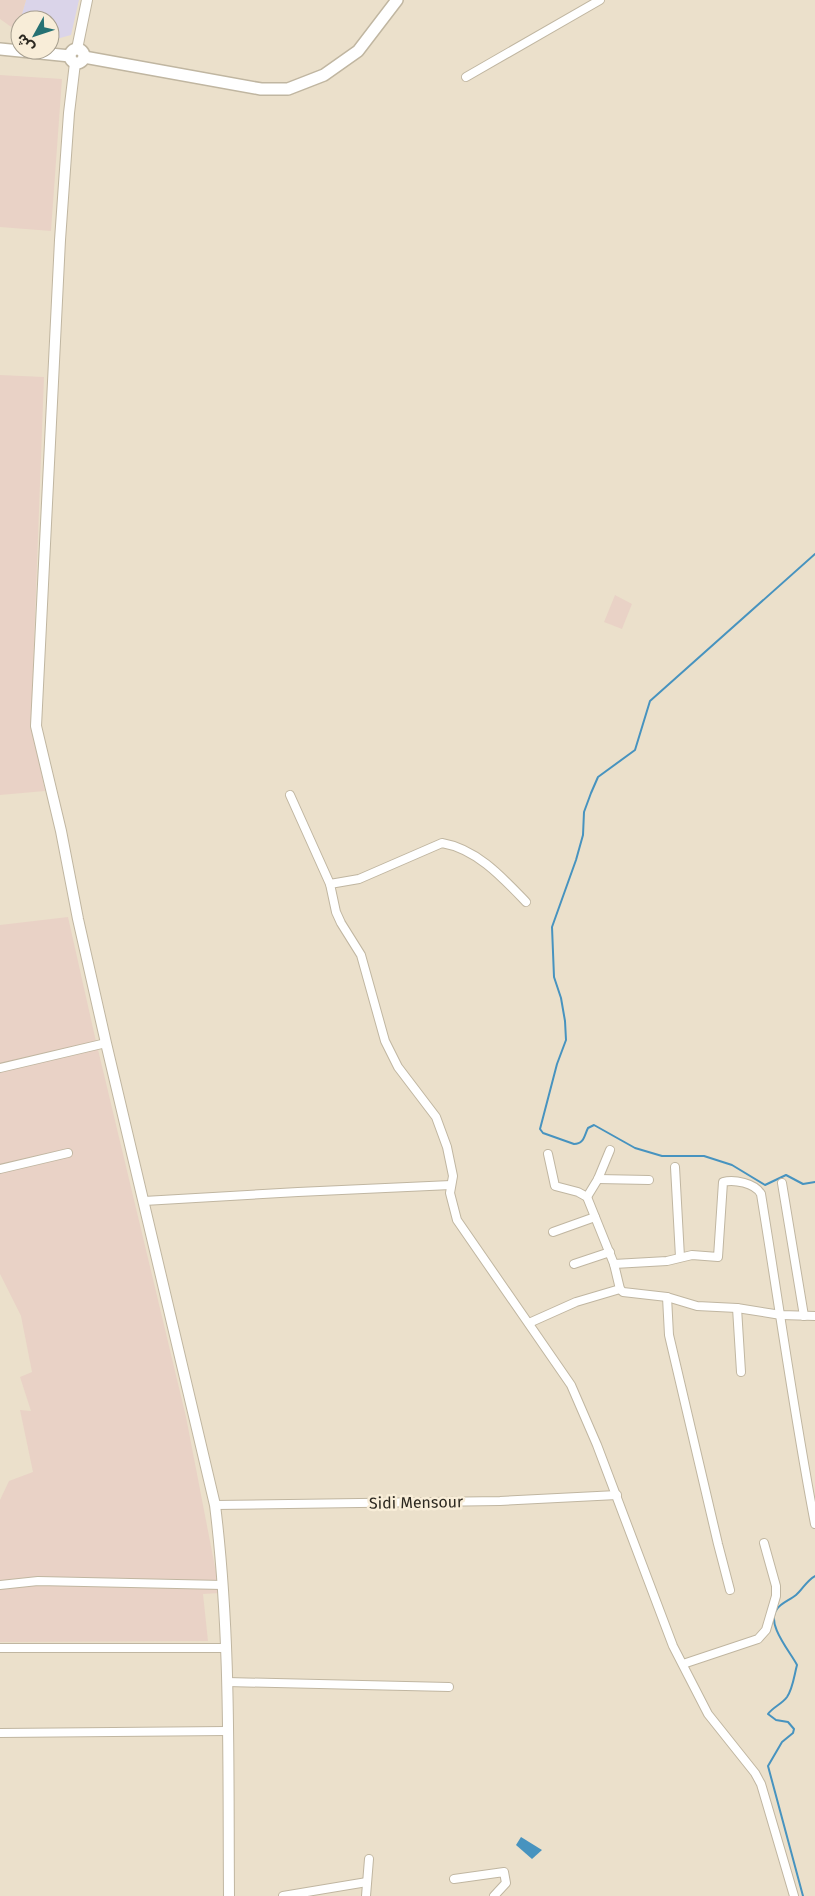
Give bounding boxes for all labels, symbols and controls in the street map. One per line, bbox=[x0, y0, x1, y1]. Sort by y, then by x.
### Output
north arrow bbox=[10, 10, 60, 60]
text: ش bbox=[13, 30, 38, 56]
street label: Sidi Mensour bbox=[369, 1492, 464, 1513]

